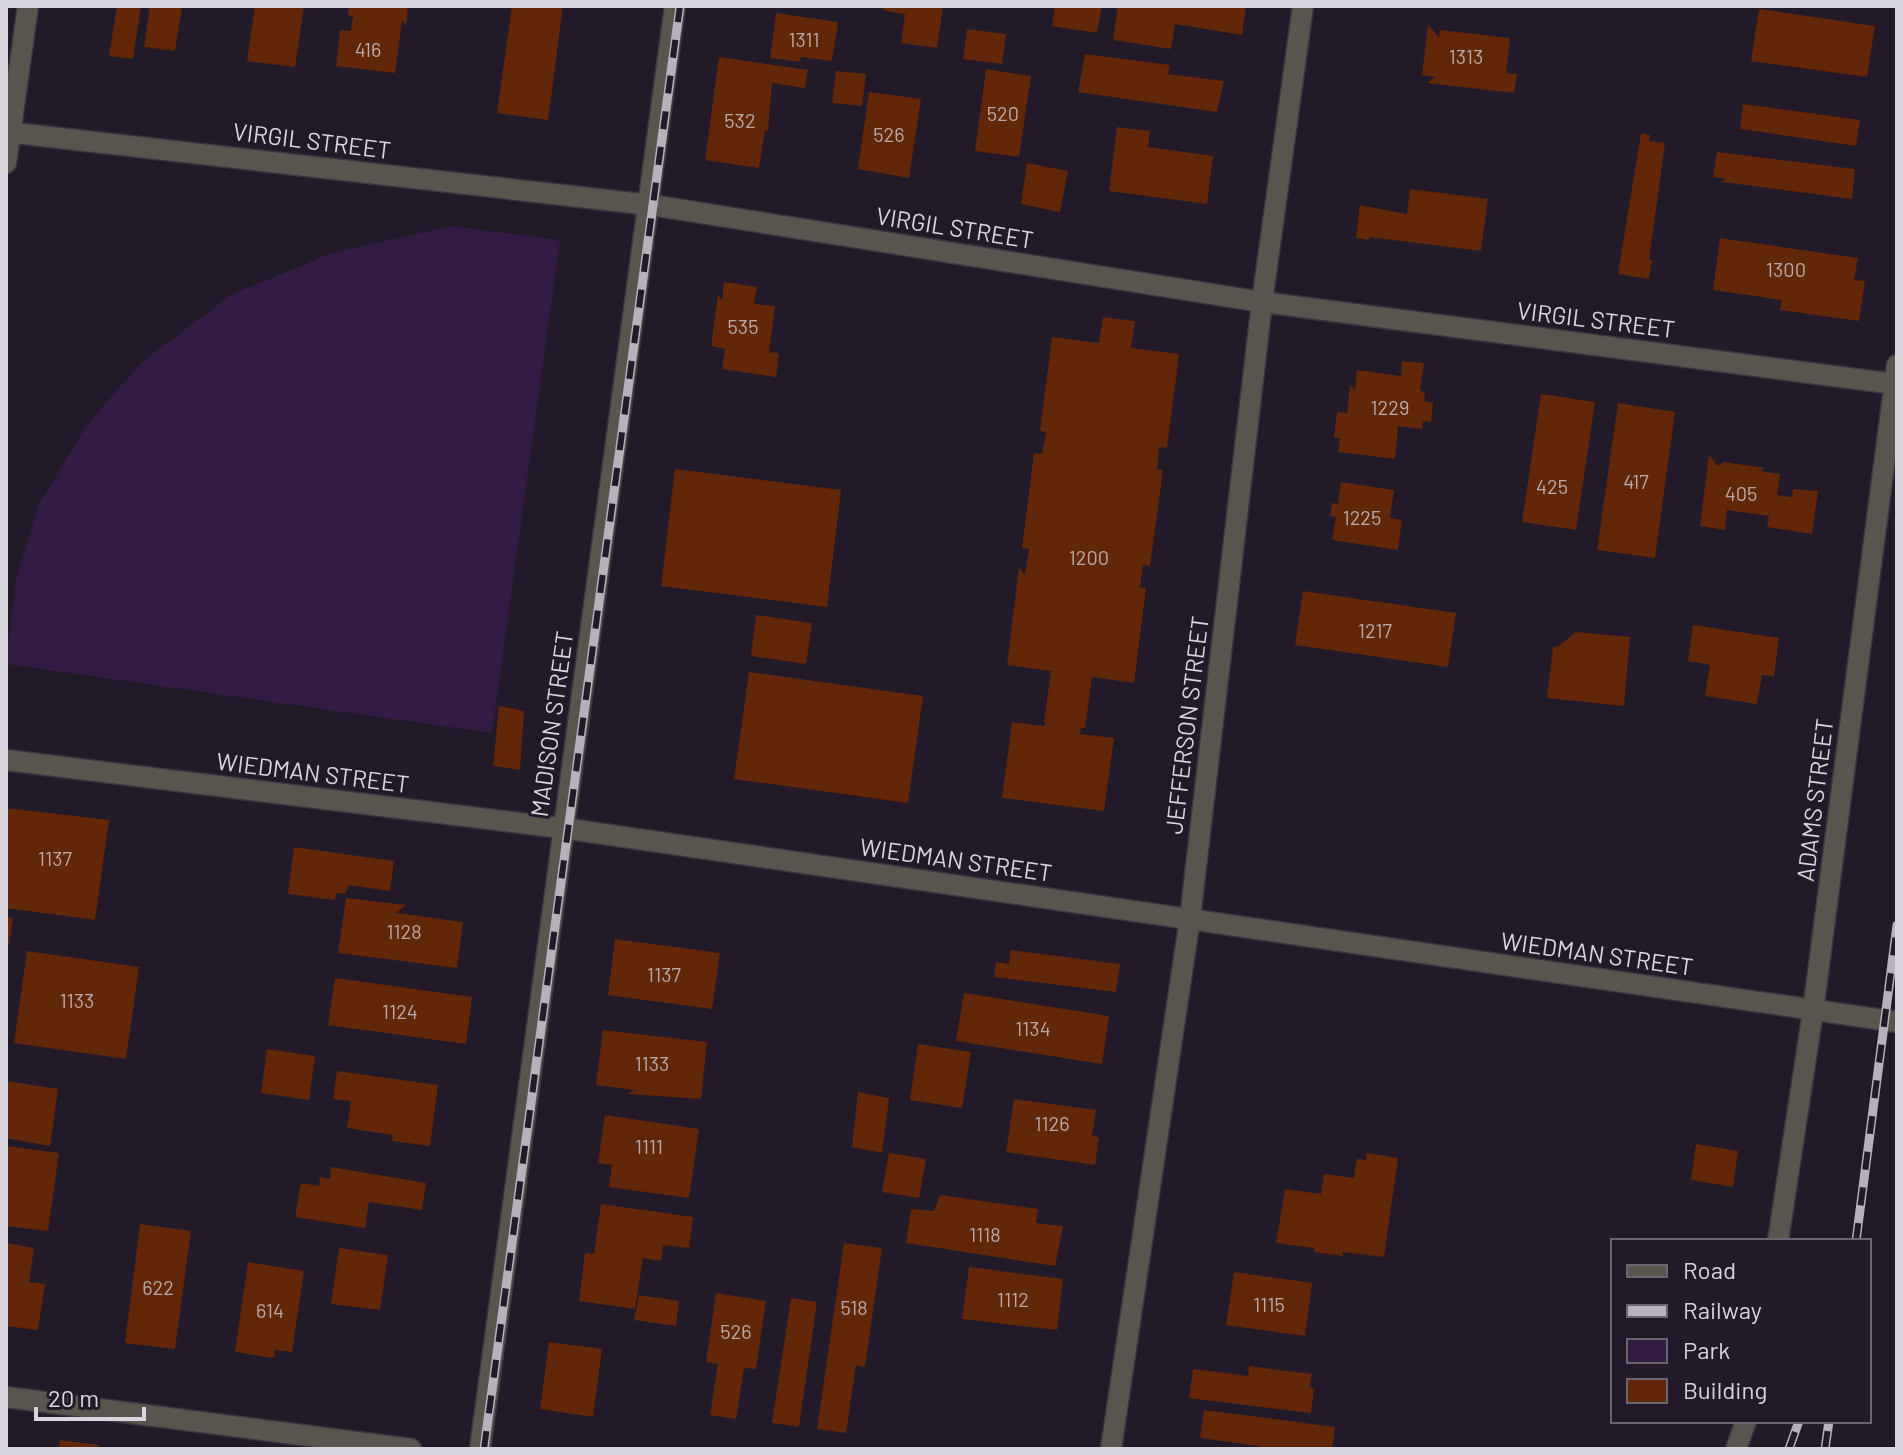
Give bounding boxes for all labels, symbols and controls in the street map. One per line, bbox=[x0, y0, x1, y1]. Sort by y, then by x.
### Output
house number: 1311 bbox=[788, 27, 820, 51]
house number: 416 bbox=[355, 37, 381, 61]
house number: 1313 bbox=[1449, 44, 1483, 68]
house number: 520 bbox=[987, 101, 1019, 125]
house number: 532 bbox=[724, 108, 756, 132]
street label: VIRGIL STREET bbox=[231, 116, 393, 164]
house number: 526 bbox=[873, 122, 905, 146]
street label: VIRGIL STREET bbox=[874, 200, 1036, 254]
house number: 1300 bbox=[1766, 257, 1806, 281]
street label: VIRGIL STREET bbox=[1515, 295, 1677, 343]
house number: 535 bbox=[728, 314, 758, 338]
house number: 1229 bbox=[1371, 395, 1409, 419]
house number: 417 bbox=[1623, 469, 1649, 493]
house number: 425 bbox=[1536, 474, 1568, 498]
house number: 405 bbox=[1725, 481, 1757, 505]
house number: 1225 bbox=[1343, 505, 1381, 529]
house number: 1200 bbox=[1069, 545, 1109, 569]
street label: JEFFERSON STREET bbox=[1158, 614, 1214, 836]
house number: 1217 bbox=[1358, 618, 1392, 642]
street label: MADISON STREET bbox=[524, 629, 578, 819]
street label: ADAMS STREET bbox=[1790, 717, 1838, 883]
street label: WIEDMAN STREET bbox=[215, 746, 411, 798]
street label: WIEDMAN STREET bbox=[858, 831, 1054, 887]
house number: 1137 bbox=[38, 846, 72, 870]
house number: 1128 bbox=[386, 919, 422, 943]
street label: WIEDMAN STREET bbox=[1499, 925, 1695, 981]
house number: 1137 bbox=[647, 962, 681, 986]
house number: 1133 bbox=[60, 988, 94, 1012]
house number: 1124 bbox=[382, 999, 418, 1023]
house number: 1134 bbox=[1015, 1016, 1051, 1040]
house number: 1133 bbox=[635, 1051, 669, 1075]
house number: 1126 bbox=[1034, 1111, 1070, 1135]
house number: 1111 bbox=[635, 1134, 663, 1158]
house number: 1118 bbox=[969, 1222, 1001, 1246]
legend bbox=[1611, 1239, 1871, 1423]
text: Road bbox=[1683, 1255, 1736, 1284]
house number: 622 bbox=[142, 1275, 174, 1299]
house number: 1112 bbox=[997, 1287, 1029, 1311]
house number: 1115 bbox=[1253, 1292, 1285, 1316]
house number: 518 bbox=[840, 1295, 868, 1319]
text: Railway bbox=[1683, 1295, 1762, 1324]
house number: 614 bbox=[256, 1298, 284, 1322]
house number: 526 bbox=[720, 1319, 752, 1343]
text: Park bbox=[1683, 1335, 1730, 1364]
scale bar bbox=[36, 1371, 144, 1421]
text: Building bbox=[1683, 1375, 1767, 1404]
text: 20 m bbox=[48, 1383, 99, 1412]

